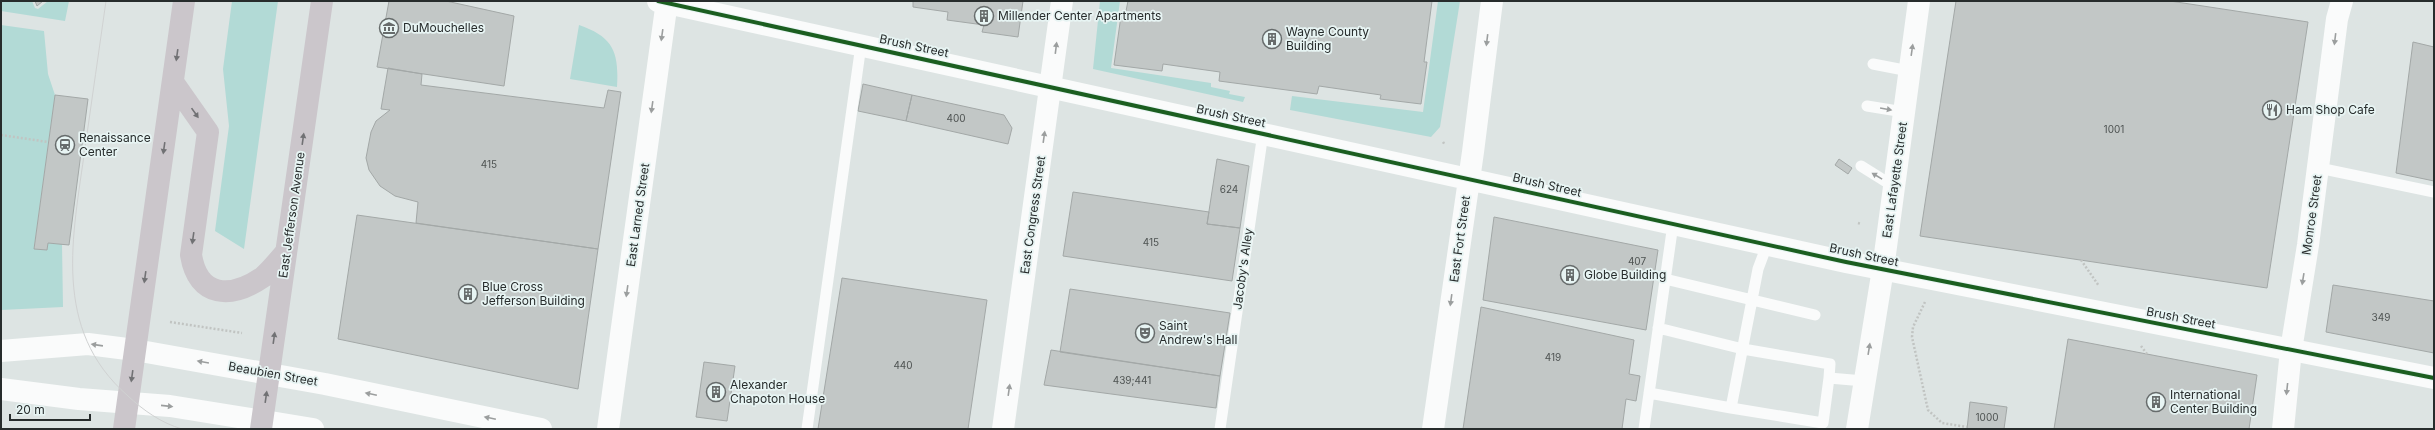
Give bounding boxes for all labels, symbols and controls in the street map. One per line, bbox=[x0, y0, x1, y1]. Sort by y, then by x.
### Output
building icon: Millender Center Apartments bbox=[973, 5, 995, 27]
place label: Millender Center Apartments bbox=[998, 8, 1161, 23]
museum icon: DuMouchelles bbox=[378, 17, 400, 39]
place label: DuMouchelles bbox=[403, 20, 484, 35]
place label: Wayne County Building bbox=[1286, 24, 1369, 53]
building icon: Wayne County Building bbox=[1261, 28, 1283, 50]
one-way arrow bbox=[659, 29, 665, 41]
street label: Brush Street bbox=[878, 31, 950, 60]
one-way arrow bbox=[2331, 33, 2338, 45]
one-way arrow bbox=[1484, 34, 1490, 46]
one-way arrow bbox=[1052, 41, 1059, 54]
one-way arrow bbox=[1909, 44, 1915, 56]
one-way arrow bbox=[174, 49, 180, 61]
restaurant icon: Ham Shop Cafe bbox=[2261, 99, 2283, 121]
one-way arrow bbox=[649, 101, 656, 113]
street label: Brush Street bbox=[1195, 101, 1267, 130]
place label: Ham Shop Cafe bbox=[2286, 102, 2375, 117]
one-way arrow bbox=[1879, 106, 1892, 112]
one-way arrow bbox=[191, 108, 199, 119]
house number: 400 bbox=[946, 112, 966, 124]
street label: East Lafayette Street bbox=[1879, 121, 1910, 239]
house number: 1001 bbox=[2104, 123, 2124, 135]
place label: Renaissance Center bbox=[79, 130, 151, 159]
one-way arrow bbox=[1041, 131, 1047, 143]
one-way arrow bbox=[300, 133, 306, 145]
station icon: Renaissance Center bbox=[54, 134, 76, 156]
one-way arrow bbox=[161, 142, 167, 154]
street label: East Jefferson Avenue bbox=[275, 151, 308, 279]
street label: East Congress Street bbox=[1017, 155, 1048, 275]
house number: 415 bbox=[481, 158, 497, 170]
street label: East Larned Street bbox=[623, 162, 652, 268]
street label: Brush Street bbox=[1511, 169, 1583, 200]
one-way arrow bbox=[1871, 172, 1883, 179]
street label: Monroe Street bbox=[2298, 174, 2325, 256]
house number: 624 bbox=[1220, 183, 1238, 195]
street label: East Fort Street bbox=[1446, 195, 1473, 283]
street label: Jacoby's Alley bbox=[1229, 227, 1256, 311]
one-way arrow bbox=[190, 232, 196, 244]
house number: 415 bbox=[1143, 236, 1159, 248]
street label: Brush Street bbox=[1828, 240, 1900, 269]
house number: 407 bbox=[1628, 255, 1646, 267]
building icon: Globe Building bbox=[1559, 264, 1581, 286]
place label: Globe Building bbox=[1584, 267, 1666, 282]
one-way arrow bbox=[142, 270, 148, 283]
one-way arrow bbox=[2300, 273, 2306, 285]
place label: Blue Cross Jefferson Building bbox=[482, 279, 585, 308]
building icon: Blue Cross Jefferson Building bbox=[457, 283, 479, 305]
one-way arrow bbox=[624, 285, 630, 297]
one-way arrow bbox=[1448, 294, 1454, 306]
street label: Brush Street bbox=[2145, 303, 2217, 332]
house number: 349 bbox=[2372, 311, 2390, 323]
place label: Saint Andrew's Hall bbox=[1159, 318, 1237, 347]
theatre icon: Saint Andrew's Hall bbox=[1134, 322, 1156, 344]
one-way arrow bbox=[271, 332, 277, 344]
one-way arrow bbox=[91, 342, 103, 348]
one-way arrow bbox=[1866, 343, 1872, 355]
house number: 419 bbox=[1545, 351, 1561, 363]
street label: Beaubien Street bbox=[227, 358, 319, 389]
one-way arrow bbox=[197, 359, 209, 365]
house number: 440 bbox=[893, 359, 913, 371]
one-way arrow bbox=[129, 370, 135, 383]
house number: 439;441 bbox=[1113, 374, 1151, 386]
place label: Alexander Chapoton House bbox=[730, 377, 825, 406]
building icon: Alexander Chapoton House bbox=[705, 381, 727, 403]
one-way arrow bbox=[2283, 383, 2290, 395]
one-way arrow bbox=[1006, 384, 1012, 396]
place label: International Center Building bbox=[2170, 387, 2257, 416]
one-way arrow bbox=[365, 390, 378, 396]
one-way arrow bbox=[263, 391, 269, 403]
building icon: International Center Building bbox=[2145, 391, 2167, 413]
scale bar bbox=[10, 396, 90, 422]
text: 20 m bbox=[16, 402, 45, 417]
one-way arrow bbox=[161, 403, 173, 410]
house number: 1000 bbox=[1976, 411, 1999, 423]
one-way arrow bbox=[483, 415, 496, 421]

